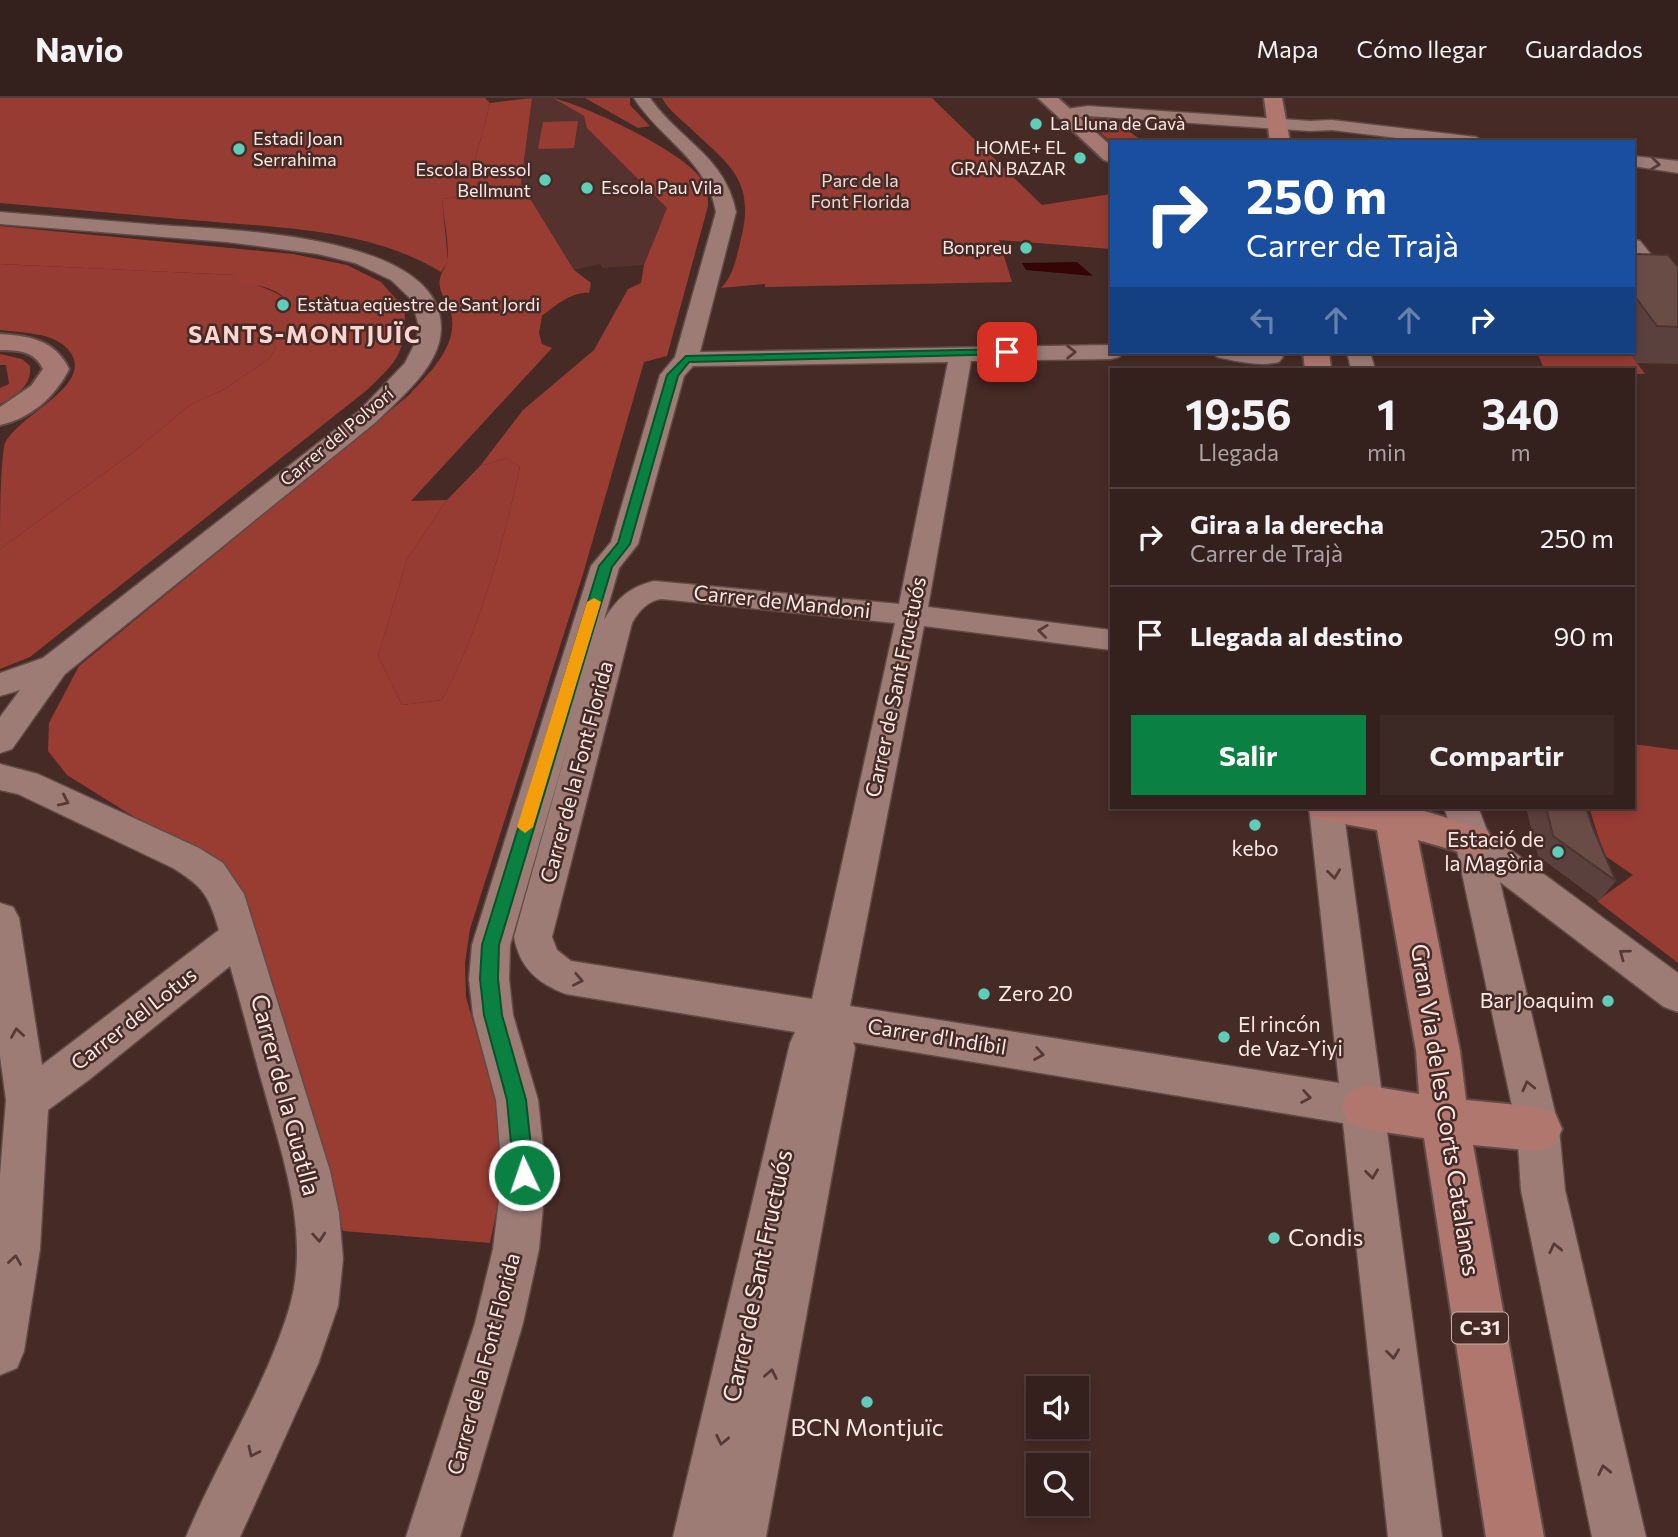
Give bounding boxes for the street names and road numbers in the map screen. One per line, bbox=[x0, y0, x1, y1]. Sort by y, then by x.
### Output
street label: Carrer del Polvorí bbox=[275, 381, 399, 490]
street label: Carrer de Sant Fructuós bbox=[859, 574, 930, 799]
street label: Carrer de Mandoni bbox=[693, 579, 872, 622]
street label: Carrer de la Font Florida bbox=[534, 658, 617, 885]
street label: Gran Via de les Corts Catalanes bbox=[1406, 942, 1487, 1278]
street label: Carrer del Lotus bbox=[65, 961, 201, 1075]
street label: Carrer de la Guatlla bbox=[246, 991, 327, 1198]
street label: Carrer d'Indíbil bbox=[866, 1012, 1008, 1059]
street label: Carrer de Sant Fructuós bbox=[716, 1147, 797, 1404]
street label: Carrer de la Font Florida bbox=[441, 1250, 524, 1477]
road number: C-31 bbox=[1452, 1312, 1508, 1344]

